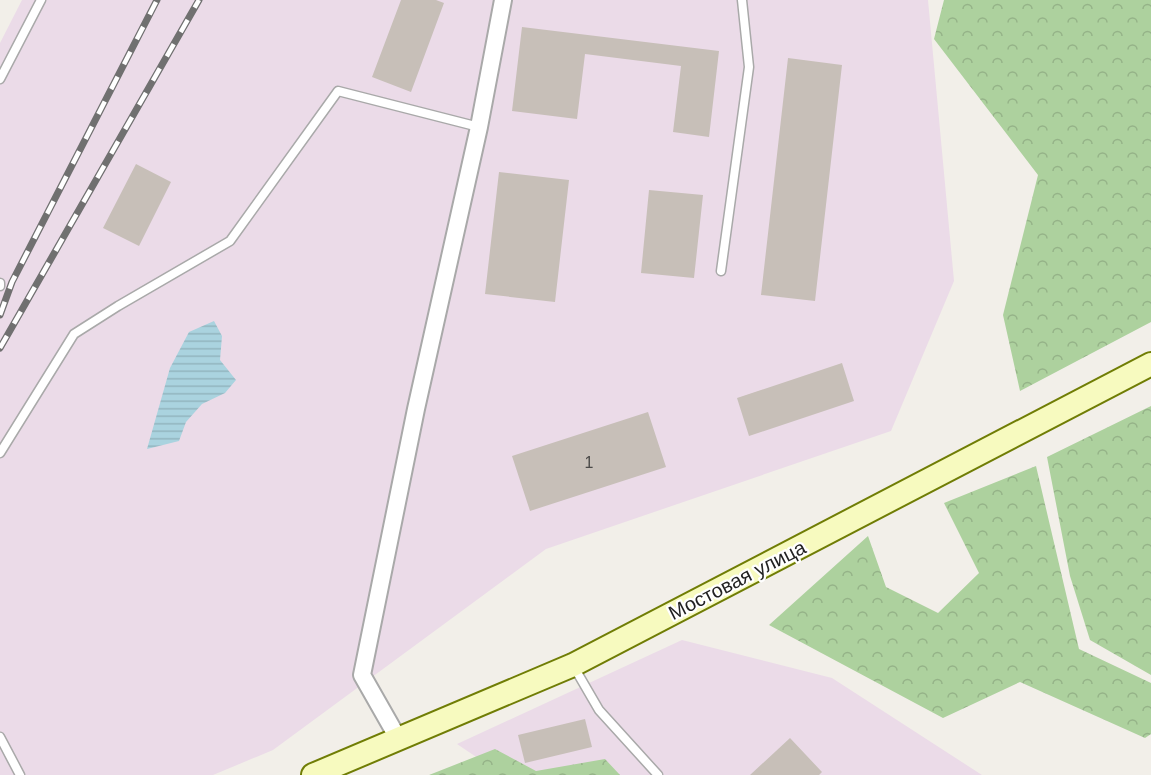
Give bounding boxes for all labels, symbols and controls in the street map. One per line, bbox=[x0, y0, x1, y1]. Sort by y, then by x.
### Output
house number: 1 bbox=[585, 454, 594, 471]
street label: Мостовая улица bbox=[665, 536, 810, 624]

